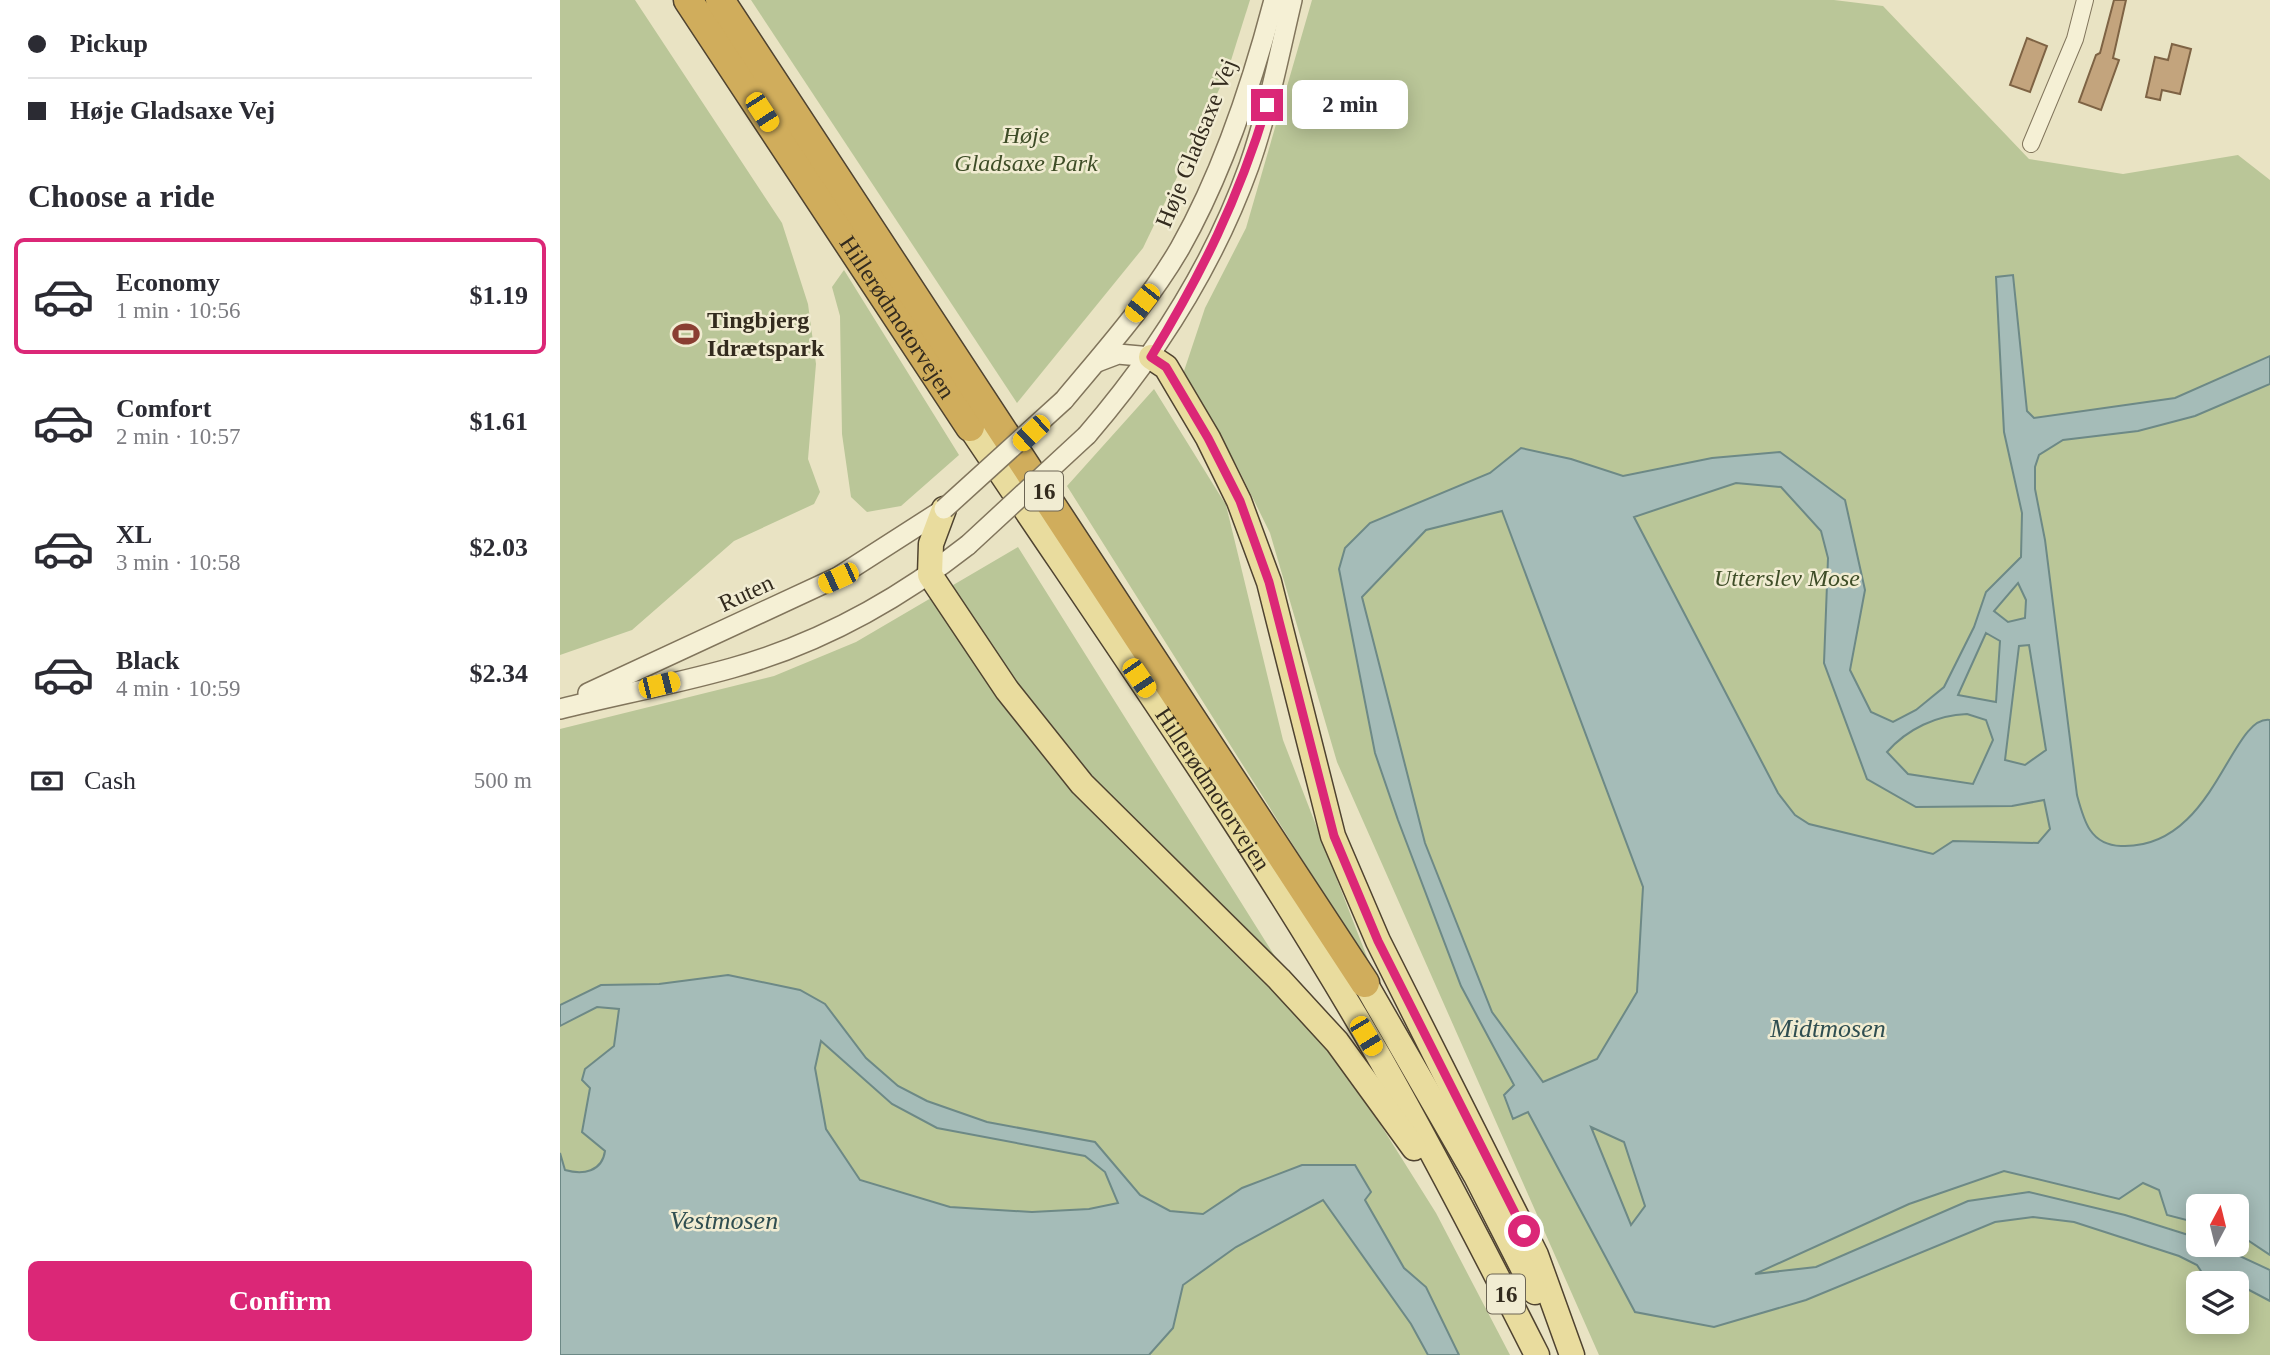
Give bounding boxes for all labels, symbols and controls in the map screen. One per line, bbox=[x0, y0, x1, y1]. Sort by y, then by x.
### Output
text: Pickup bbox=[70, 29, 148, 58]
street label: Høje Gladsaxe Vej bbox=[1150, 55, 1242, 231]
callout: 2 min bbox=[1292, 80, 1407, 130]
car bbox=[742, 89, 783, 135]
route end bbox=[1251, 89, 1283, 121]
text: 2 min bbox=[1322, 92, 1378, 117]
text: Høje Gladsaxe Vej bbox=[70, 96, 275, 125]
park label: Høje Gladsaxe Park bbox=[954, 122, 1098, 176]
text: Choose a ride bbox=[28, 178, 215, 214]
street label: Hillerødmotorvejen bbox=[834, 231, 960, 403]
icon: car bbox=[32, 265, 95, 328]
text: Economy bbox=[116, 268, 220, 297]
car bbox=[1121, 280, 1164, 326]
text: $1.19 bbox=[470, 281, 528, 310]
text: 1 min · 10:56 bbox=[116, 298, 241, 323]
place label: Tingbjerg Idrætspark bbox=[707, 307, 825, 361]
sports icon: Tingbjerg Idrætspark bbox=[671, 319, 701, 349]
icon: car bbox=[32, 391, 95, 454]
text: Comfort bbox=[116, 394, 211, 423]
text: $1.61 bbox=[470, 407, 528, 436]
car bbox=[1009, 411, 1054, 455]
text: 2 min · 10:57 bbox=[116, 424, 241, 449]
road number: 16 bbox=[1025, 471, 1063, 510]
icon: car bbox=[32, 517, 95, 580]
text: XL bbox=[116, 520, 152, 549]
text: $2.03 bbox=[470, 533, 528, 562]
text: 3 min · 10:58 bbox=[116, 550, 241, 575]
car bbox=[815, 560, 862, 596]
park label: Utterslev Mose bbox=[1714, 565, 1860, 591]
street label: Ruten bbox=[715, 569, 777, 617]
icon: car bbox=[32, 643, 95, 706]
text: Black bbox=[116, 646, 180, 675]
car bbox=[1119, 655, 1160, 701]
text: $2.34 bbox=[470, 659, 528, 688]
car bbox=[637, 670, 682, 700]
text: 4 min · 10:59 bbox=[116, 676, 241, 701]
street label: Hillerødmotorvejen bbox=[1150, 703, 1276, 875]
icon: cash bbox=[28, 762, 66, 800]
text: Cash bbox=[84, 766, 136, 795]
text: 500 m bbox=[474, 768, 532, 793]
car bbox=[1347, 1013, 1386, 1059]
water label: Midtmosen bbox=[1769, 1014, 1886, 1043]
north arrow bbox=[2186, 1194, 2249, 1256]
map controls bbox=[2186, 1194, 2249, 1334]
water label: Vestmosen bbox=[670, 1206, 778, 1235]
route start bbox=[1508, 1215, 1540, 1247]
button: Confirm bbox=[28, 1261, 532, 1341]
button: layers bbox=[2186, 1271, 2249, 1334]
road number: 16 bbox=[1487, 1274, 1525, 1314]

